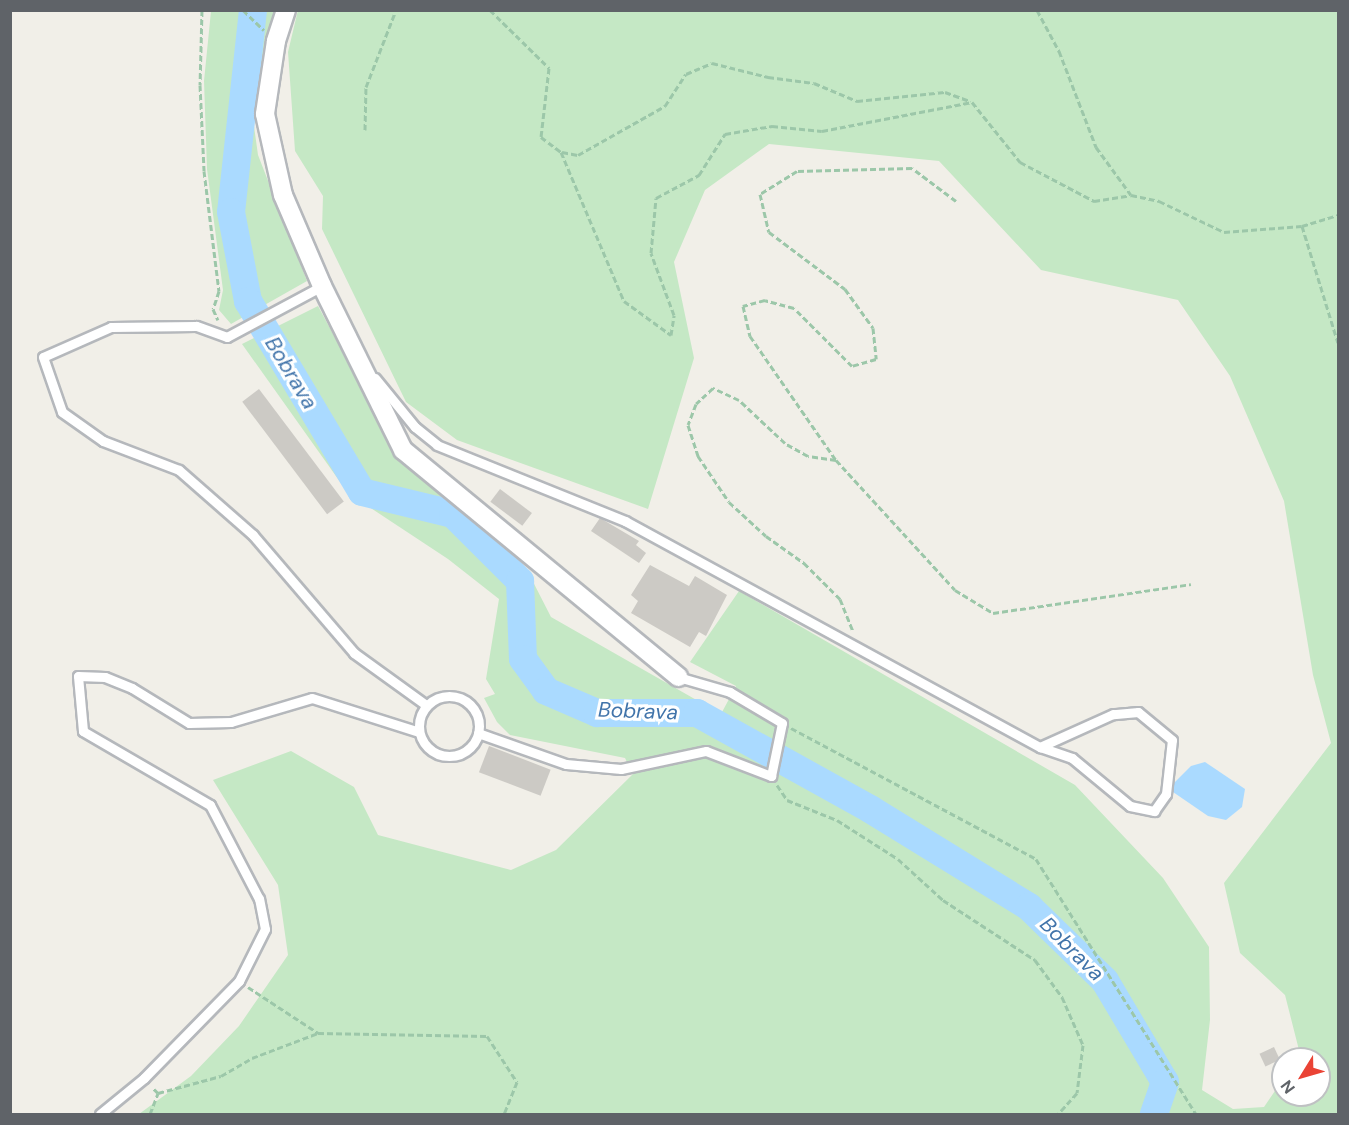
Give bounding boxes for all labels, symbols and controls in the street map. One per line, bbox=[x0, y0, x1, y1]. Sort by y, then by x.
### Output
water label: Bobrava bbox=[260, 332, 322, 414]
water label: Bobrava bbox=[598, 697, 678, 725]
water label: Bobrava bbox=[1035, 912, 1109, 986]
north arrow bbox=[1271, 1047, 1331, 1107]
text: N bbox=[1276, 1076, 1300, 1098]

